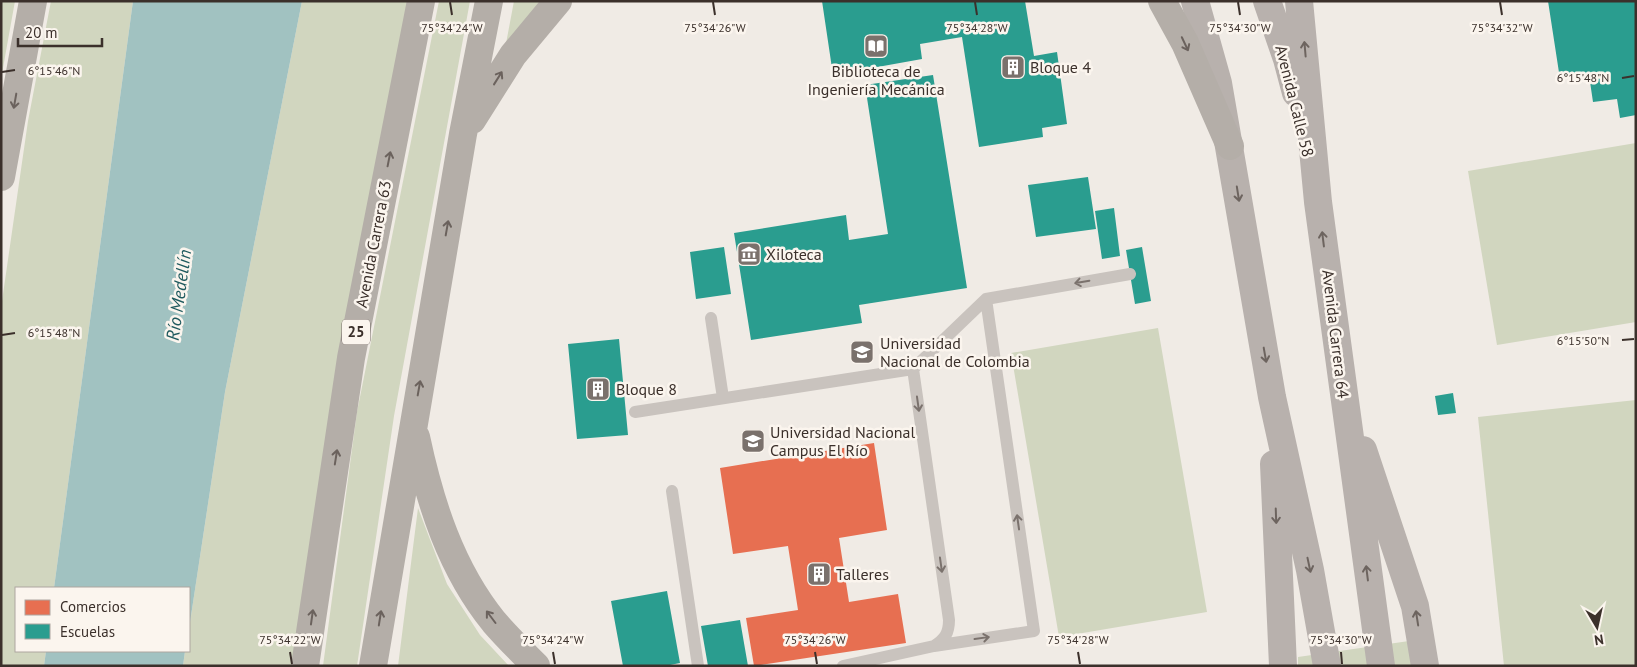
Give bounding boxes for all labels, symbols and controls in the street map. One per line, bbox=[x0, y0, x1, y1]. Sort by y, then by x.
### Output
scale bar bbox=[18, 15, 101, 47]
text: 75°34'24"W bbox=[421, 20, 483, 35]
text: 75°34'26"W bbox=[684, 20, 746, 35]
text: 75°34'28"W bbox=[946, 20, 1008, 35]
text: 75°34'30"W bbox=[1209, 20, 1271, 35]
text: 75°34'32"W bbox=[1471, 20, 1533, 35]
text: 20 m bbox=[25, 23, 58, 42]
library icon: Biblioteca de Ingeniería Mecánica bbox=[863, 33, 889, 59]
one-way arrow bbox=[1180, 36, 1190, 51]
one-way arrow bbox=[1300, 41, 1310, 57]
street label: Avenida Calle 58 bbox=[1271, 43, 1319, 159]
building icon: Bloque 4 bbox=[1000, 54, 1026, 80]
place label: Bloque 4 bbox=[1030, 57, 1091, 77]
place label: Biblioteca de Ingeniería Mecánica bbox=[807, 61, 945, 99]
text: 6°15'46"N bbox=[28, 63, 80, 78]
text: 6°15'48"N bbox=[1557, 70, 1609, 85]
one-way arrow bbox=[494, 72, 504, 86]
one-way arrow bbox=[9, 93, 19, 109]
one-way arrow bbox=[384, 151, 394, 167]
street label: Avenida Carrera 63 bbox=[351, 179, 395, 309]
one-way arrow bbox=[1233, 186, 1243, 202]
one-way arrow bbox=[443, 221, 453, 237]
one-way arrow bbox=[1318, 232, 1328, 248]
museum icon: Xiloteca bbox=[736, 241, 762, 267]
place label: Xiloteca bbox=[766, 244, 822, 264]
water label: Río Medellín bbox=[161, 248, 196, 342]
street label: Avenida Carrera 64 bbox=[1318, 269, 1354, 400]
one-way arrow bbox=[1074, 278, 1090, 288]
road number: 25 bbox=[342, 320, 370, 344]
text: 6°15'48"N bbox=[28, 325, 80, 340]
place label: Universidad Nacional de Colombia bbox=[880, 333, 1030, 371]
text: 6°15'50"N bbox=[1557, 333, 1609, 348]
school or university icon: Universidad Nacional de Colombia bbox=[849, 339, 875, 365]
one-way arrow bbox=[1260, 346, 1270, 362]
building icon: Bloque 8 bbox=[585, 376, 611, 402]
place label: Bloque 8 bbox=[616, 379, 677, 399]
one-way arrow bbox=[415, 381, 425, 397]
one-way arrow bbox=[914, 396, 924, 412]
place label: Universidad Nacional Campus El Río bbox=[770, 422, 915, 460]
school or university icon: Universidad Nacional Campus El Río bbox=[740, 428, 766, 454]
one-way arrow bbox=[331, 449, 341, 465]
one-way arrow bbox=[1271, 508, 1281, 524]
one-way arrow bbox=[1013, 515, 1023, 531]
one-way arrow bbox=[1305, 556, 1314, 572]
one-way arrow bbox=[937, 557, 947, 573]
building icon: Talleres bbox=[806, 561, 832, 587]
place label: Talleres bbox=[836, 564, 889, 584]
one-way arrow bbox=[1362, 565, 1372, 581]
legend bbox=[15, 587, 190, 652]
text: Comercios bbox=[60, 597, 126, 616]
north arrow bbox=[1572, 602, 1622, 652]
one-way arrow bbox=[307, 610, 317, 626]
one-way arrow bbox=[375, 610, 385, 626]
one-way arrow bbox=[486, 610, 496, 624]
one-way arrow bbox=[1412, 610, 1422, 626]
text: Escuelas bbox=[60, 622, 115, 641]
text: N bbox=[1593, 630, 1605, 649]
text: 75°34'22"W bbox=[259, 632, 321, 647]
text: 75°34'24"W bbox=[522, 632, 584, 647]
text: 75°34'26"W bbox=[784, 632, 846, 647]
text: 75°34'28"W bbox=[1047, 632, 1109, 647]
text: 75°34'30"W bbox=[1310, 632, 1372, 647]
one-way arrow bbox=[973, 633, 989, 643]

